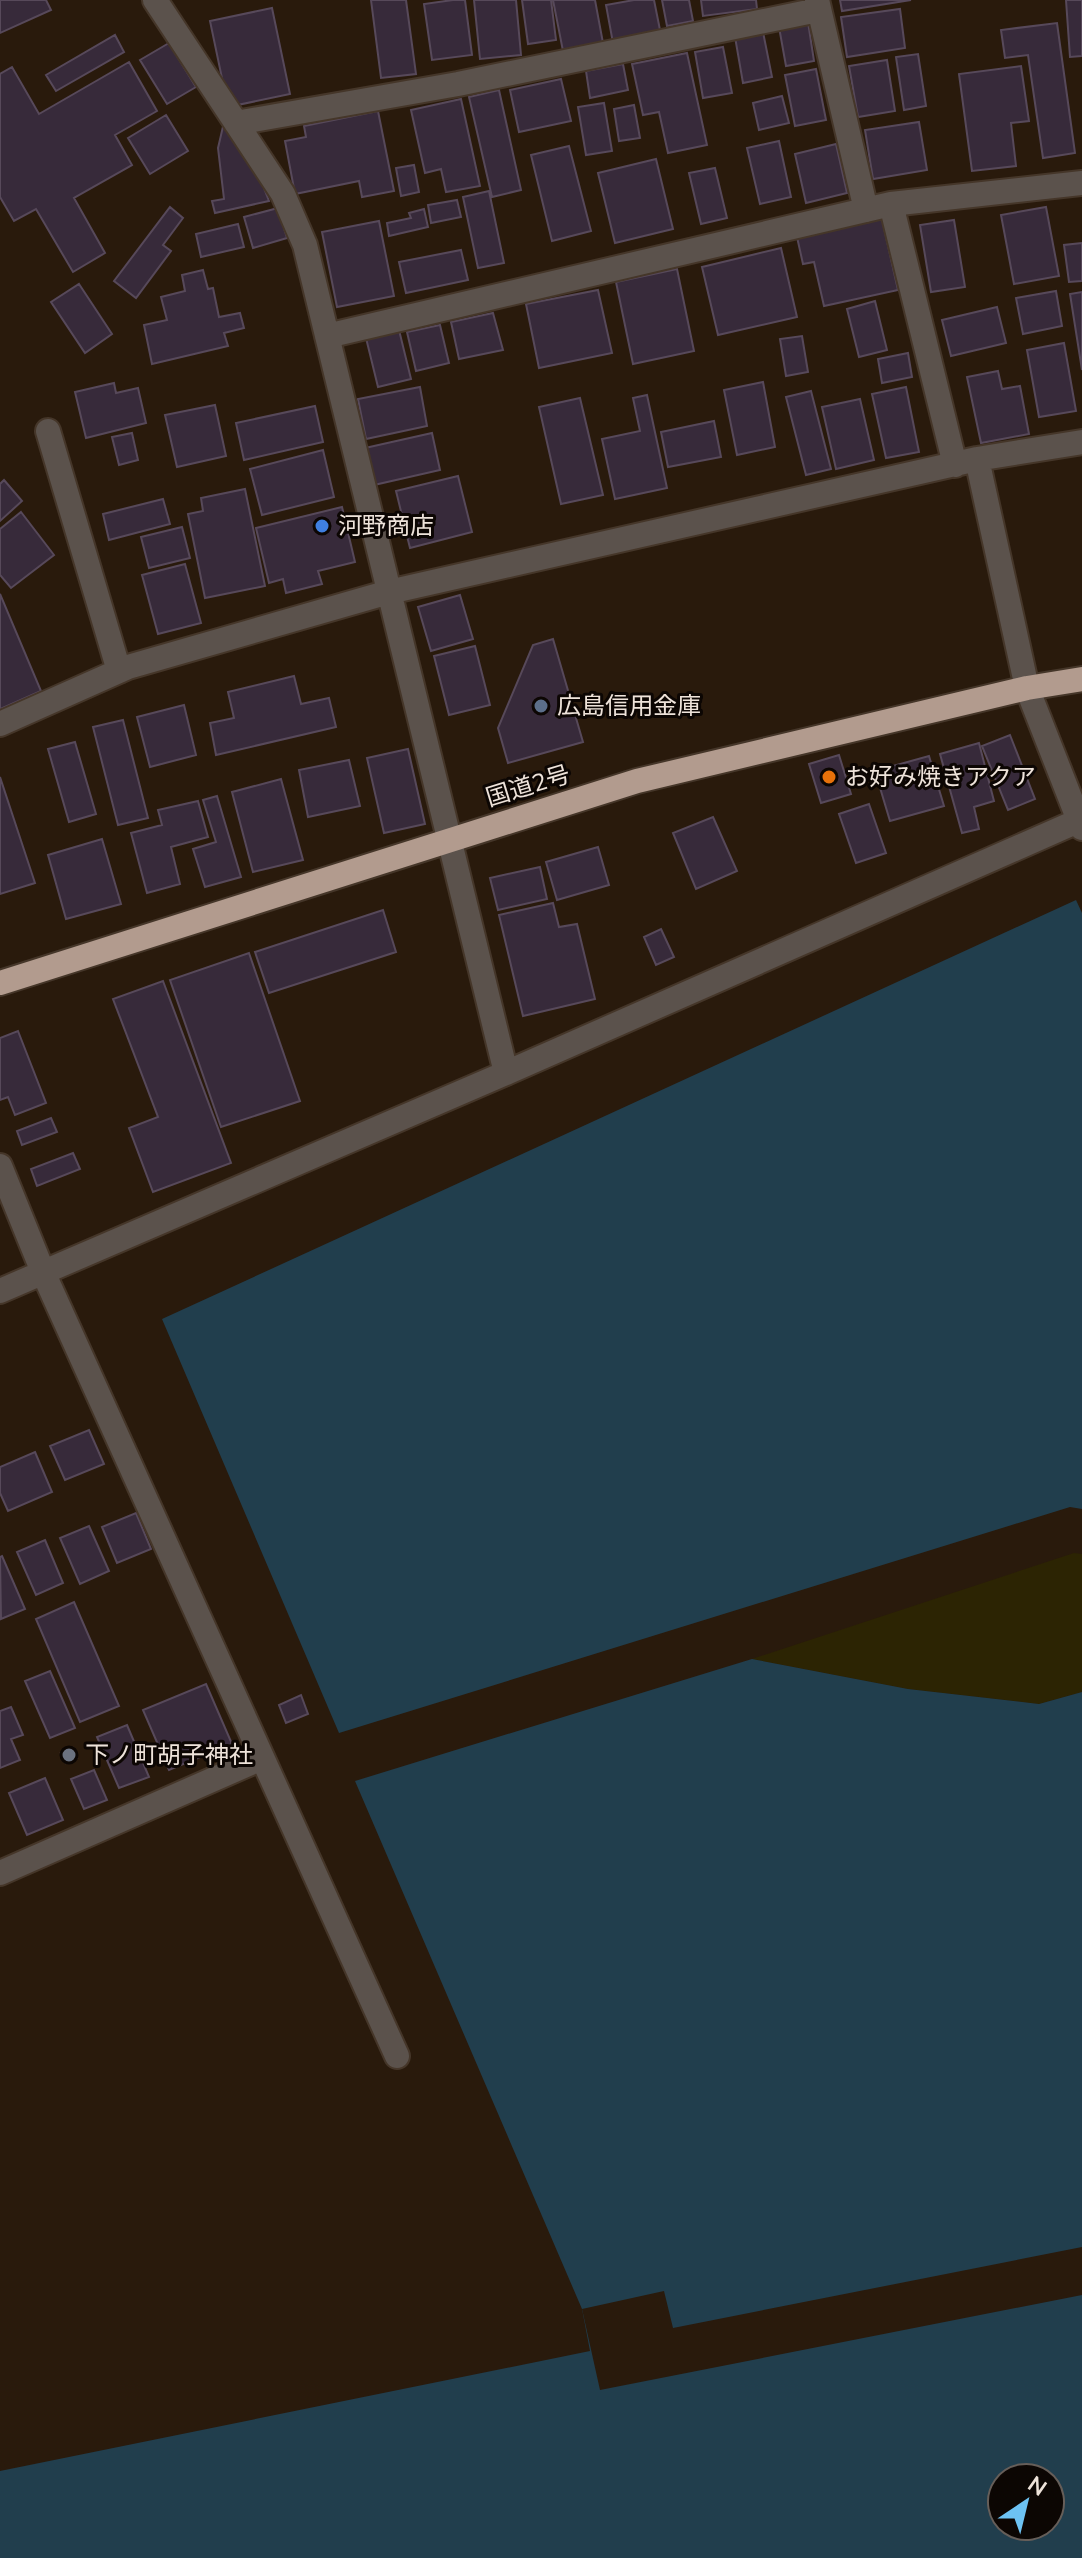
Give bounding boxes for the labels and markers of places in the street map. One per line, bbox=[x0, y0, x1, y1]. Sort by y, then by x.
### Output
place label: 河野商店 bbox=[338, 510, 434, 542]
marker: 河野商店 bbox=[313, 517, 331, 535]
place label: 広島信用金庫 bbox=[557, 690, 701, 722]
marker: 広島信用金庫 bbox=[532, 697, 550, 715]
place label: お好み焼きアクア bbox=[845, 761, 1036, 793]
marker: お好み焼きアクア bbox=[820, 768, 838, 786]
place label: 下ノ町胡子神社 bbox=[85, 1739, 253, 1771]
marker: 下ノ町胡子神社 bbox=[60, 1746, 78, 1764]

